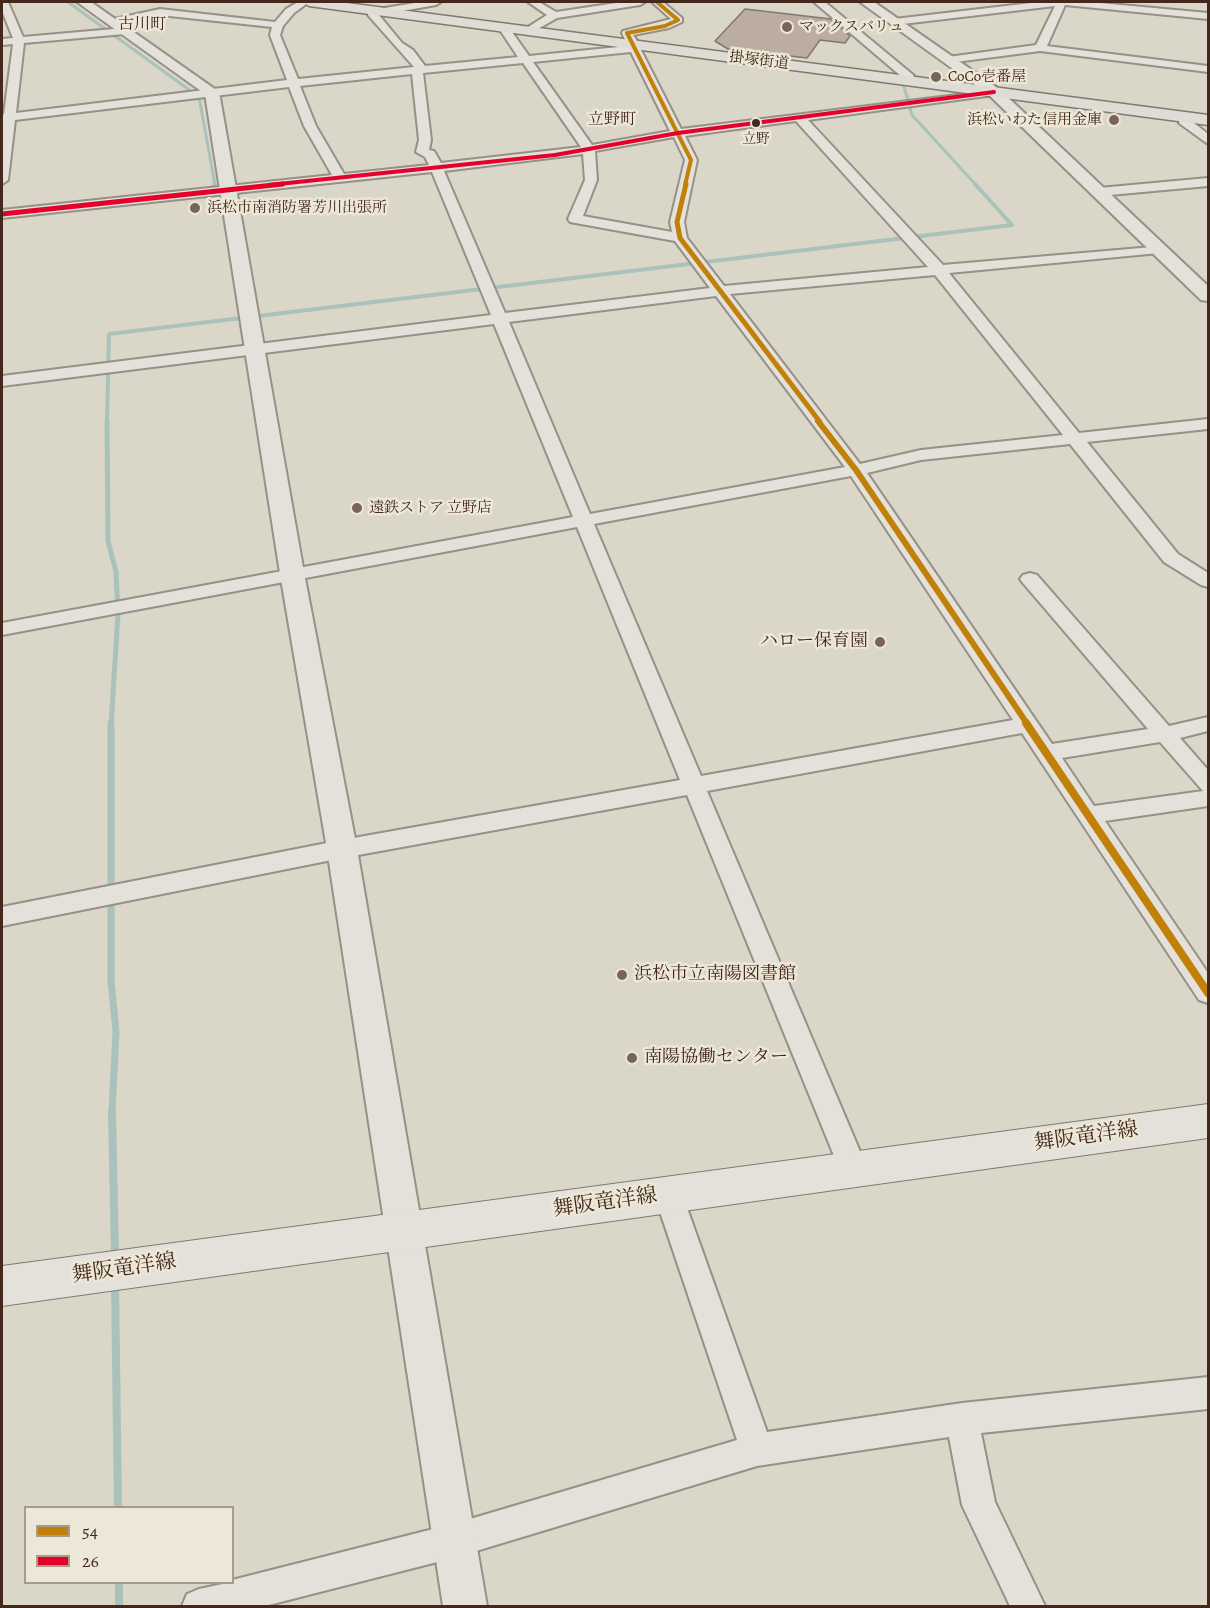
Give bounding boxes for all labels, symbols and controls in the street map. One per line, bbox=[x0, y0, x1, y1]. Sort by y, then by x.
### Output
district label: 古川町 bbox=[118, 15, 166, 35]
place label: マックスバリュ bbox=[799, 18, 904, 36]
marker: マックスバリュ bbox=[780, 20, 794, 34]
street label: 掛塚街道 bbox=[728, 48, 790, 74]
place label: CoCo壱番屋 bbox=[948, 68, 1026, 86]
marker: CoCo壱番屋 bbox=[929, 70, 943, 84]
district label: 立野町 bbox=[588, 110, 636, 130]
place label: 浜松いわた信用金庫 bbox=[967, 111, 1102, 129]
marker: 浜松いわた信用金庫 bbox=[1107, 113, 1121, 127]
marker: 立野 bbox=[750, 117, 762, 129]
place label: 立野 bbox=[742, 132, 770, 148]
place label: 浜松市南消防署芳川出張所 bbox=[207, 199, 387, 217]
marker: 浜松市南消防署芳川出張所 bbox=[188, 201, 202, 215]
place label: 遠鉄ストア 立野店 bbox=[369, 499, 492, 517]
marker: 遠鉄ストア 立野店 bbox=[350, 501, 364, 515]
place label: ハロー保育園 bbox=[760, 631, 868, 653]
marker: ハロー保育園 bbox=[873, 635, 887, 649]
place label: 浜松市立南陽図書館 bbox=[634, 964, 796, 986]
marker: 浜松市立南陽図書館 bbox=[615, 968, 629, 982]
place label: 南陽協働センター bbox=[644, 1047, 788, 1069]
marker: 南陽協働センター bbox=[625, 1051, 639, 1065]
street label: 舞阪竜洋線 bbox=[1032, 1117, 1140, 1157]
street label: 舞阪竜洋線 bbox=[551, 1183, 659, 1223]
street label: 舞阪竜洋線 bbox=[70, 1249, 178, 1289]
legend bbox=[24, 1506, 234, 1584]
text: 54 bbox=[82, 1519, 98, 1543]
text: 26 bbox=[82, 1549, 99, 1573]

